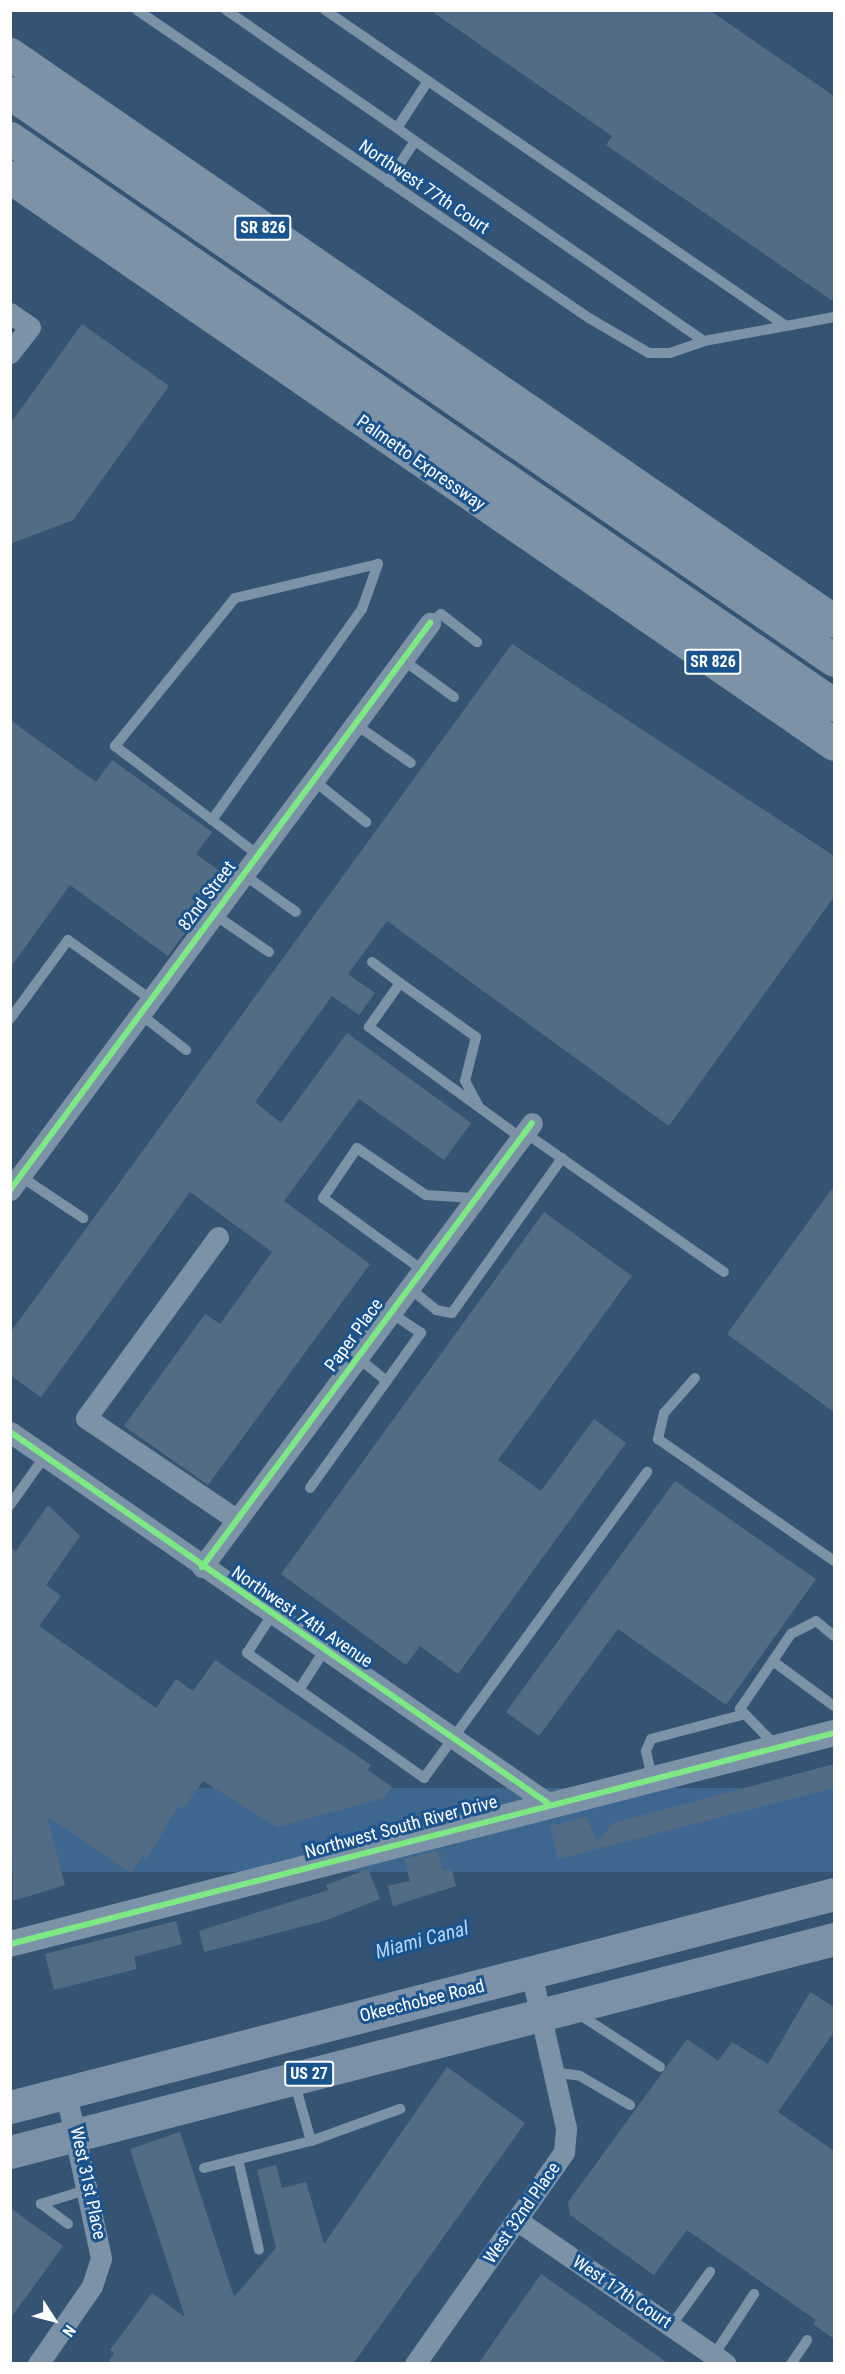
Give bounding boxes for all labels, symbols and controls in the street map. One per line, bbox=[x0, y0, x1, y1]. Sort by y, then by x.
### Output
street label: Northwest 77th Court bbox=[355, 135, 493, 239]
road number: SR 826 bbox=[233, 215, 293, 241]
street label: Palmetto Expressway bbox=[353, 411, 489, 515]
road number: SR 826 bbox=[683, 649, 743, 675]
street label: 82nd Street bbox=[174, 857, 240, 935]
street label: Paper Place bbox=[320, 1294, 388, 1376]
street label: Northwest 74th Avenue bbox=[227, 1562, 377, 1672]
street label: Northwest South River Drive bbox=[302, 1791, 500, 1863]
water label: Miami Canal bbox=[373, 1916, 471, 1964]
street label: Okeechobee Road bbox=[357, 1975, 487, 2027]
road number: US 27 bbox=[284, 2061, 334, 2087]
street label: West 31st Place bbox=[66, 2125, 110, 2241]
street label: West 32nd Place bbox=[479, 2158, 565, 2268]
street label: West 17th Court bbox=[568, 2251, 676, 2333]
north arrow bbox=[24, 2290, 84, 2350]
text: N bbox=[58, 2321, 80, 2340]

